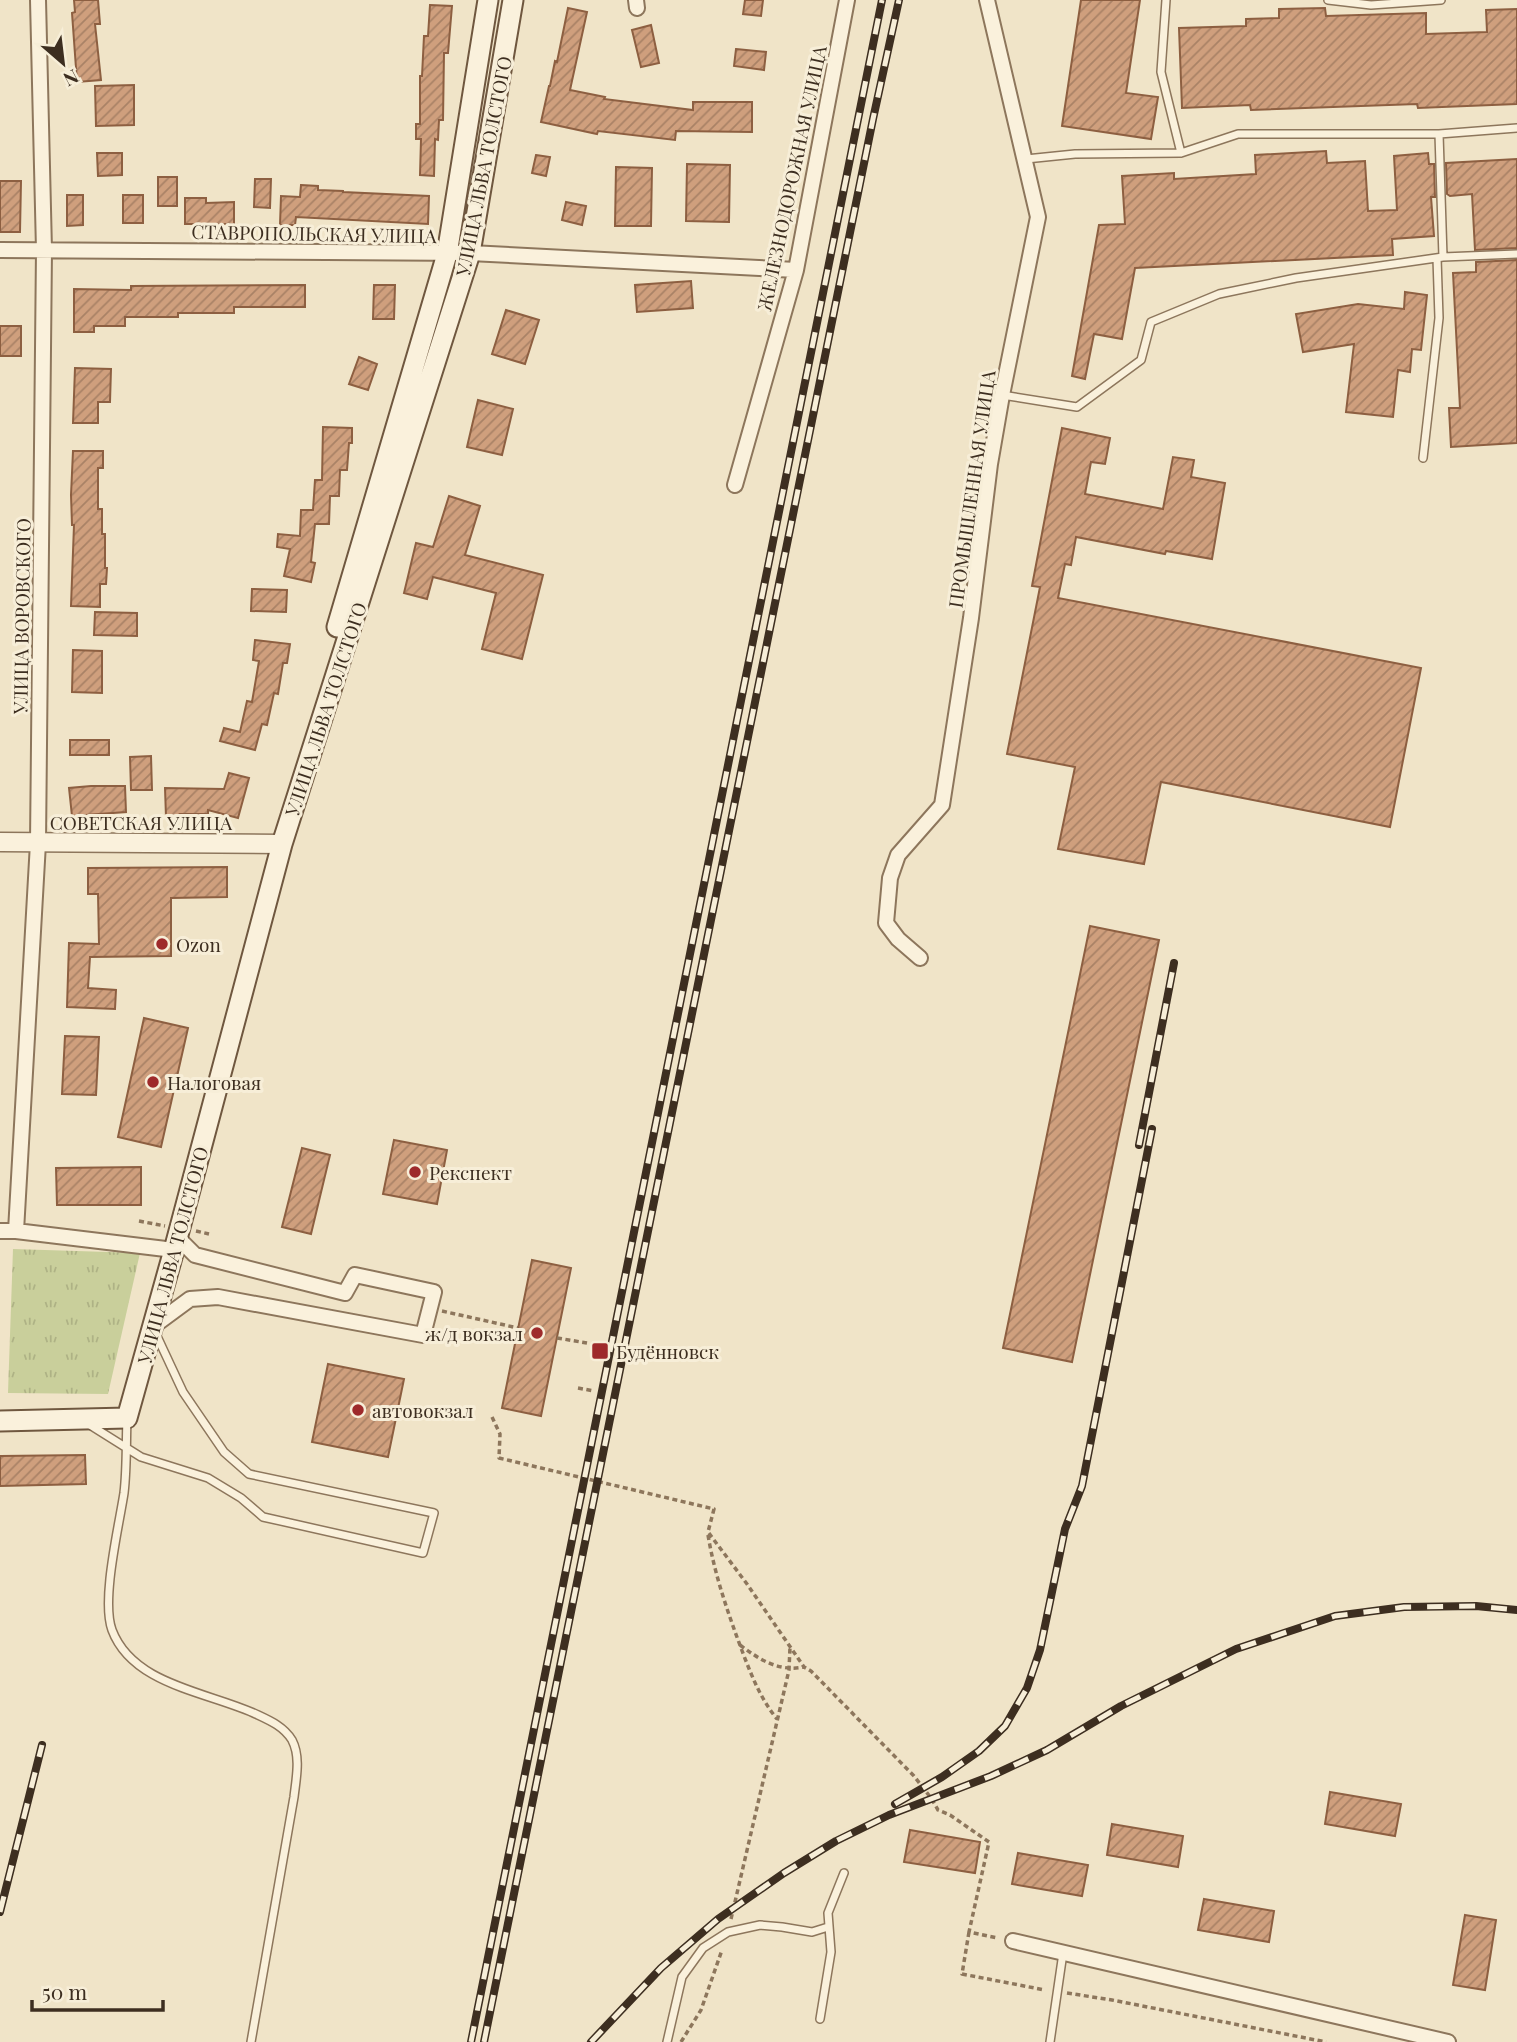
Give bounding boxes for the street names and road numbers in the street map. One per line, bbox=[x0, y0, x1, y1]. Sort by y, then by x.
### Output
street label: ЖЕЛЕЗНОДОРОЖНАЯ УЛИЦА bbox=[750, 42, 832, 313]
street label: УЛИЦА ЛЬВА ТОЛСТОГО bbox=[449, 54, 517, 279]
street label: СТАВРОПОЛЬСКАЯ УЛИЦА bbox=[191, 218, 438, 248]
street label: ПРОМЫШЛЕННАЯ УЛИЦА bbox=[941, 367, 1001, 610]
street label: УЛИЦА ВОРОВСКОГО bbox=[6, 518, 36, 715]
street label: УЛИЦА ЛЬВА ТОЛСТОГО bbox=[278, 599, 372, 820]
street label: СОВЕТСКАЯ УЛИЦА bbox=[50, 809, 233, 835]
street label: УЛИЦА ЛЬВА ТОЛСТОГО bbox=[130, 1144, 214, 1367]

